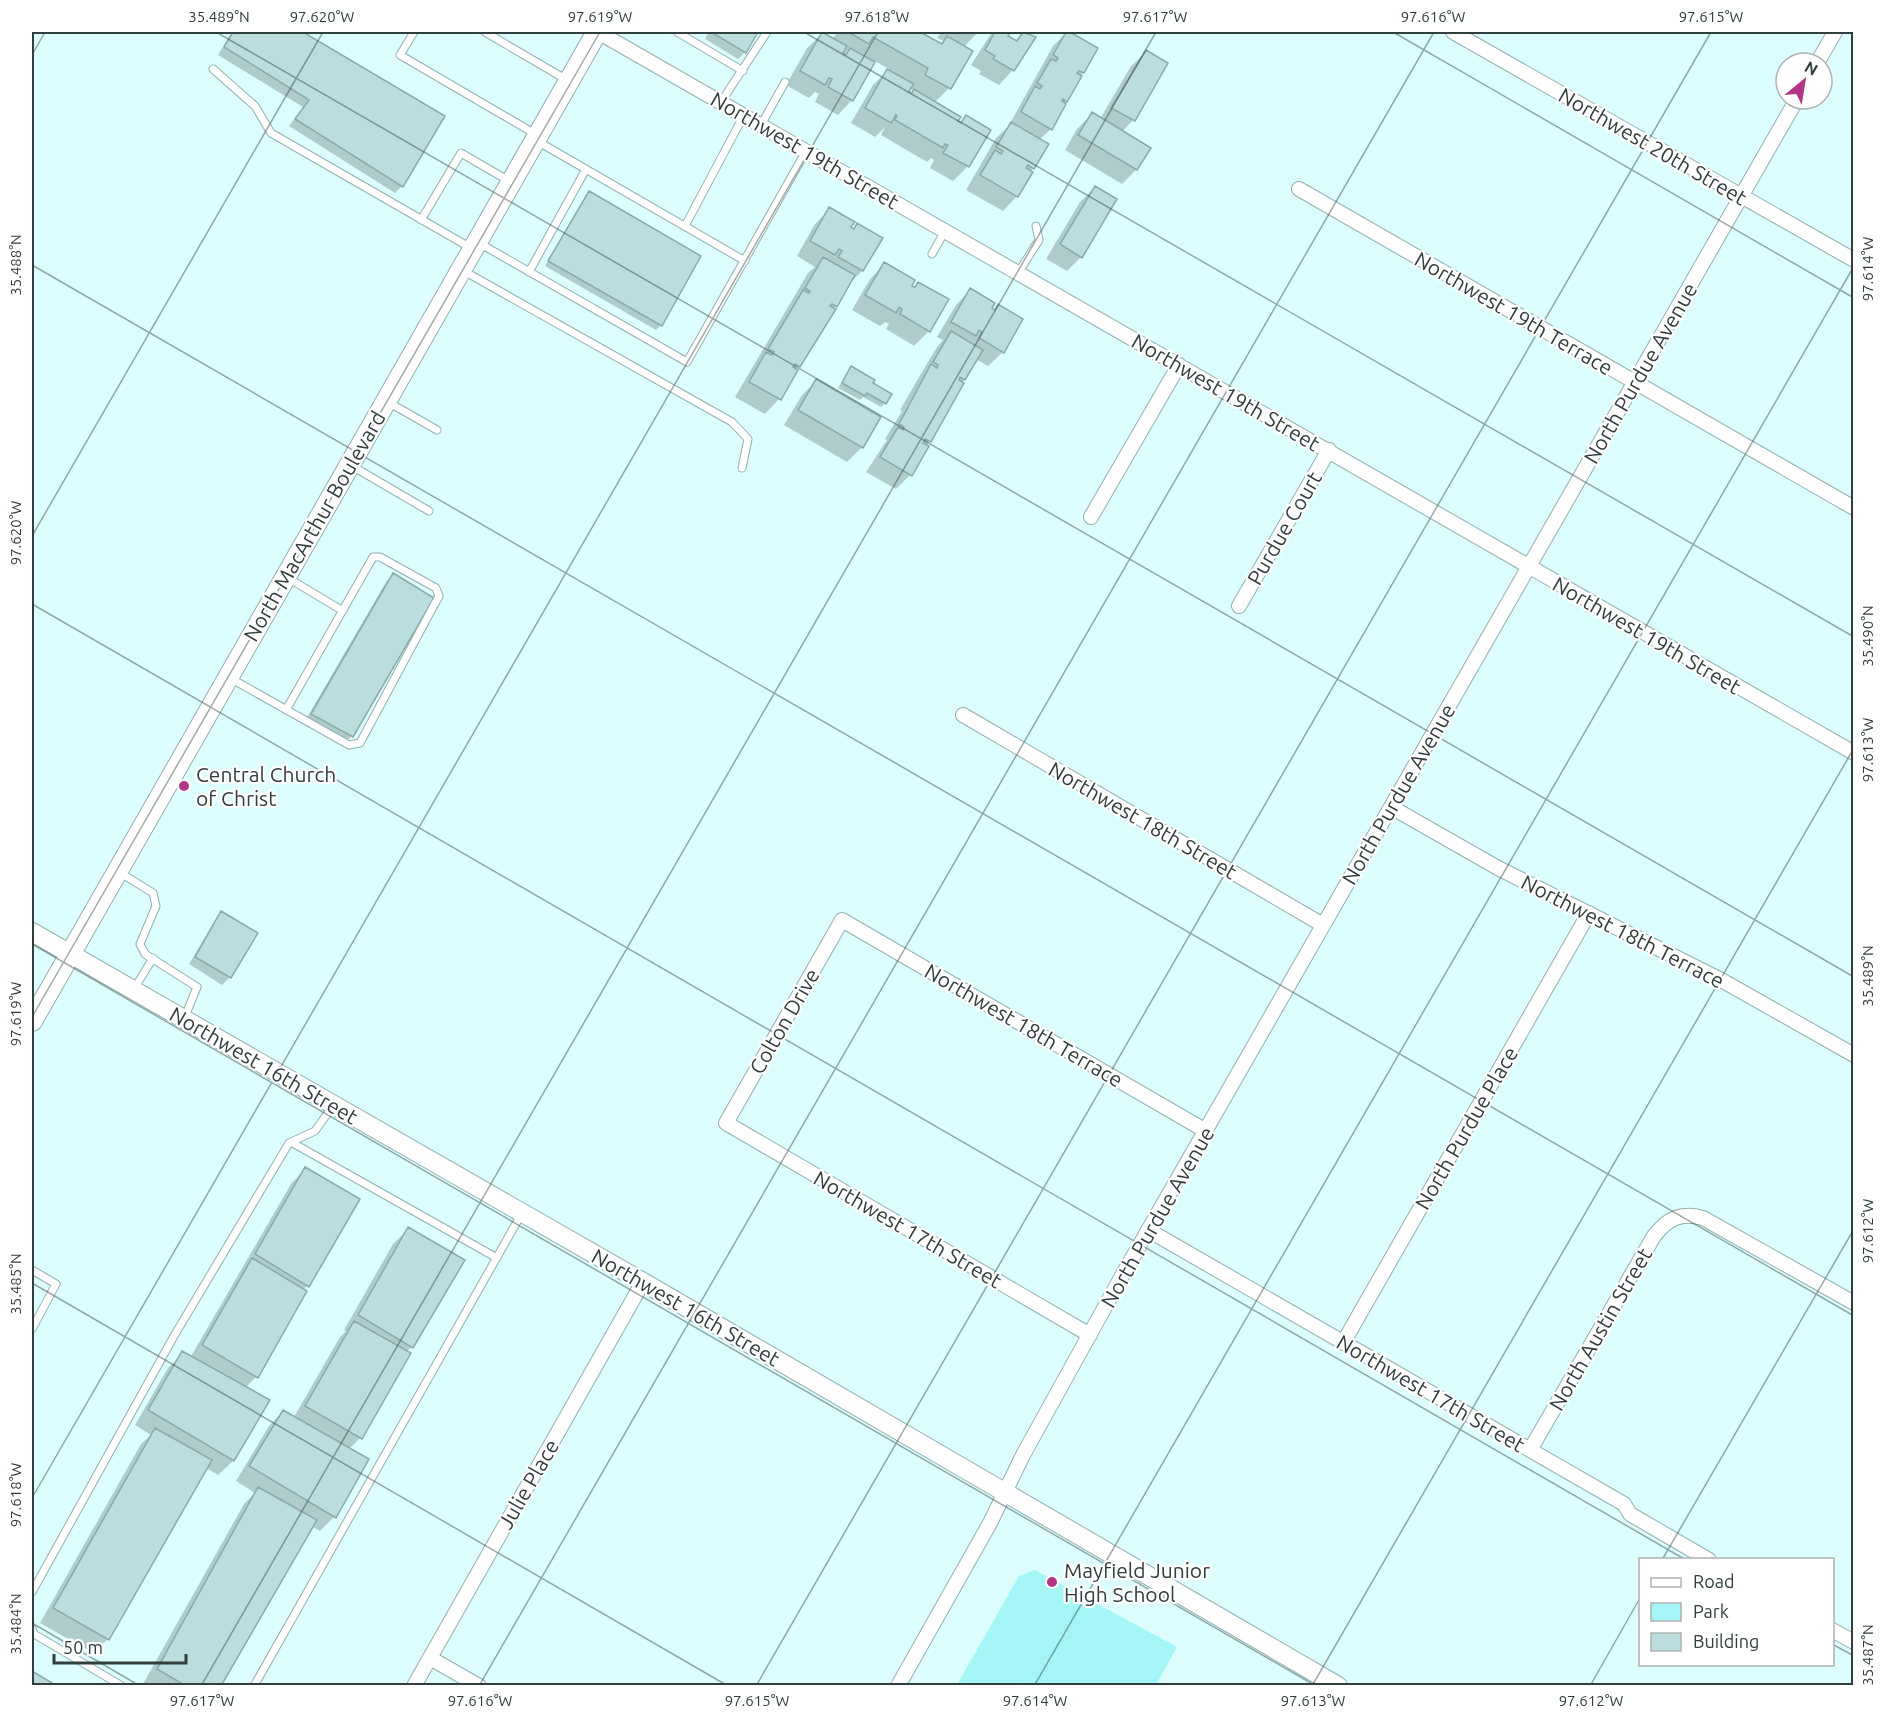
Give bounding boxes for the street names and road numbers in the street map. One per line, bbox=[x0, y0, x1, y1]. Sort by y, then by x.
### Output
street label: Northwest 20th Street bbox=[1555, 82, 1751, 210]
street label: Northwest 19th Street bbox=[707, 86, 903, 214]
street label: Northwest 19th Terrace bbox=[1411, 246, 1617, 380]
street label: North Purdue Avenue bbox=[1579, 279, 1701, 467]
street label: Northwest 19th Street bbox=[1128, 328, 1324, 456]
street label: North MacArthur Boulevard bbox=[238, 407, 390, 645]
street label: Purdue Court bbox=[1242, 467, 1326, 589]
street label: Northwest 19th Street bbox=[1549, 571, 1745, 699]
street label: North Purdue Avenue bbox=[1337, 700, 1459, 888]
street label: Northwest 18th Street bbox=[1045, 756, 1241, 884]
street label: Northwest 18th Terrace bbox=[1518, 869, 1728, 993]
street label: Northwest 18th Terrace bbox=[921, 958, 1127, 1092]
street label: Colton Drive bbox=[744, 964, 824, 1078]
street label: Northwest 16th Street bbox=[166, 1001, 362, 1129]
street label: North Purdue Place bbox=[1410, 1042, 1522, 1214]
street label: North Purdue Avenue bbox=[1096, 1123, 1218, 1311]
street label: Northwest 17th Street bbox=[810, 1165, 1006, 1293]
street label: Northwest 16th Street bbox=[588, 1243, 784, 1371]
street label: North Austin Street bbox=[1544, 1243, 1656, 1415]
street label: Northwest 17th Street bbox=[1333, 1329, 1529, 1457]
street label: Julie Place bbox=[493, 1435, 563, 1533]

